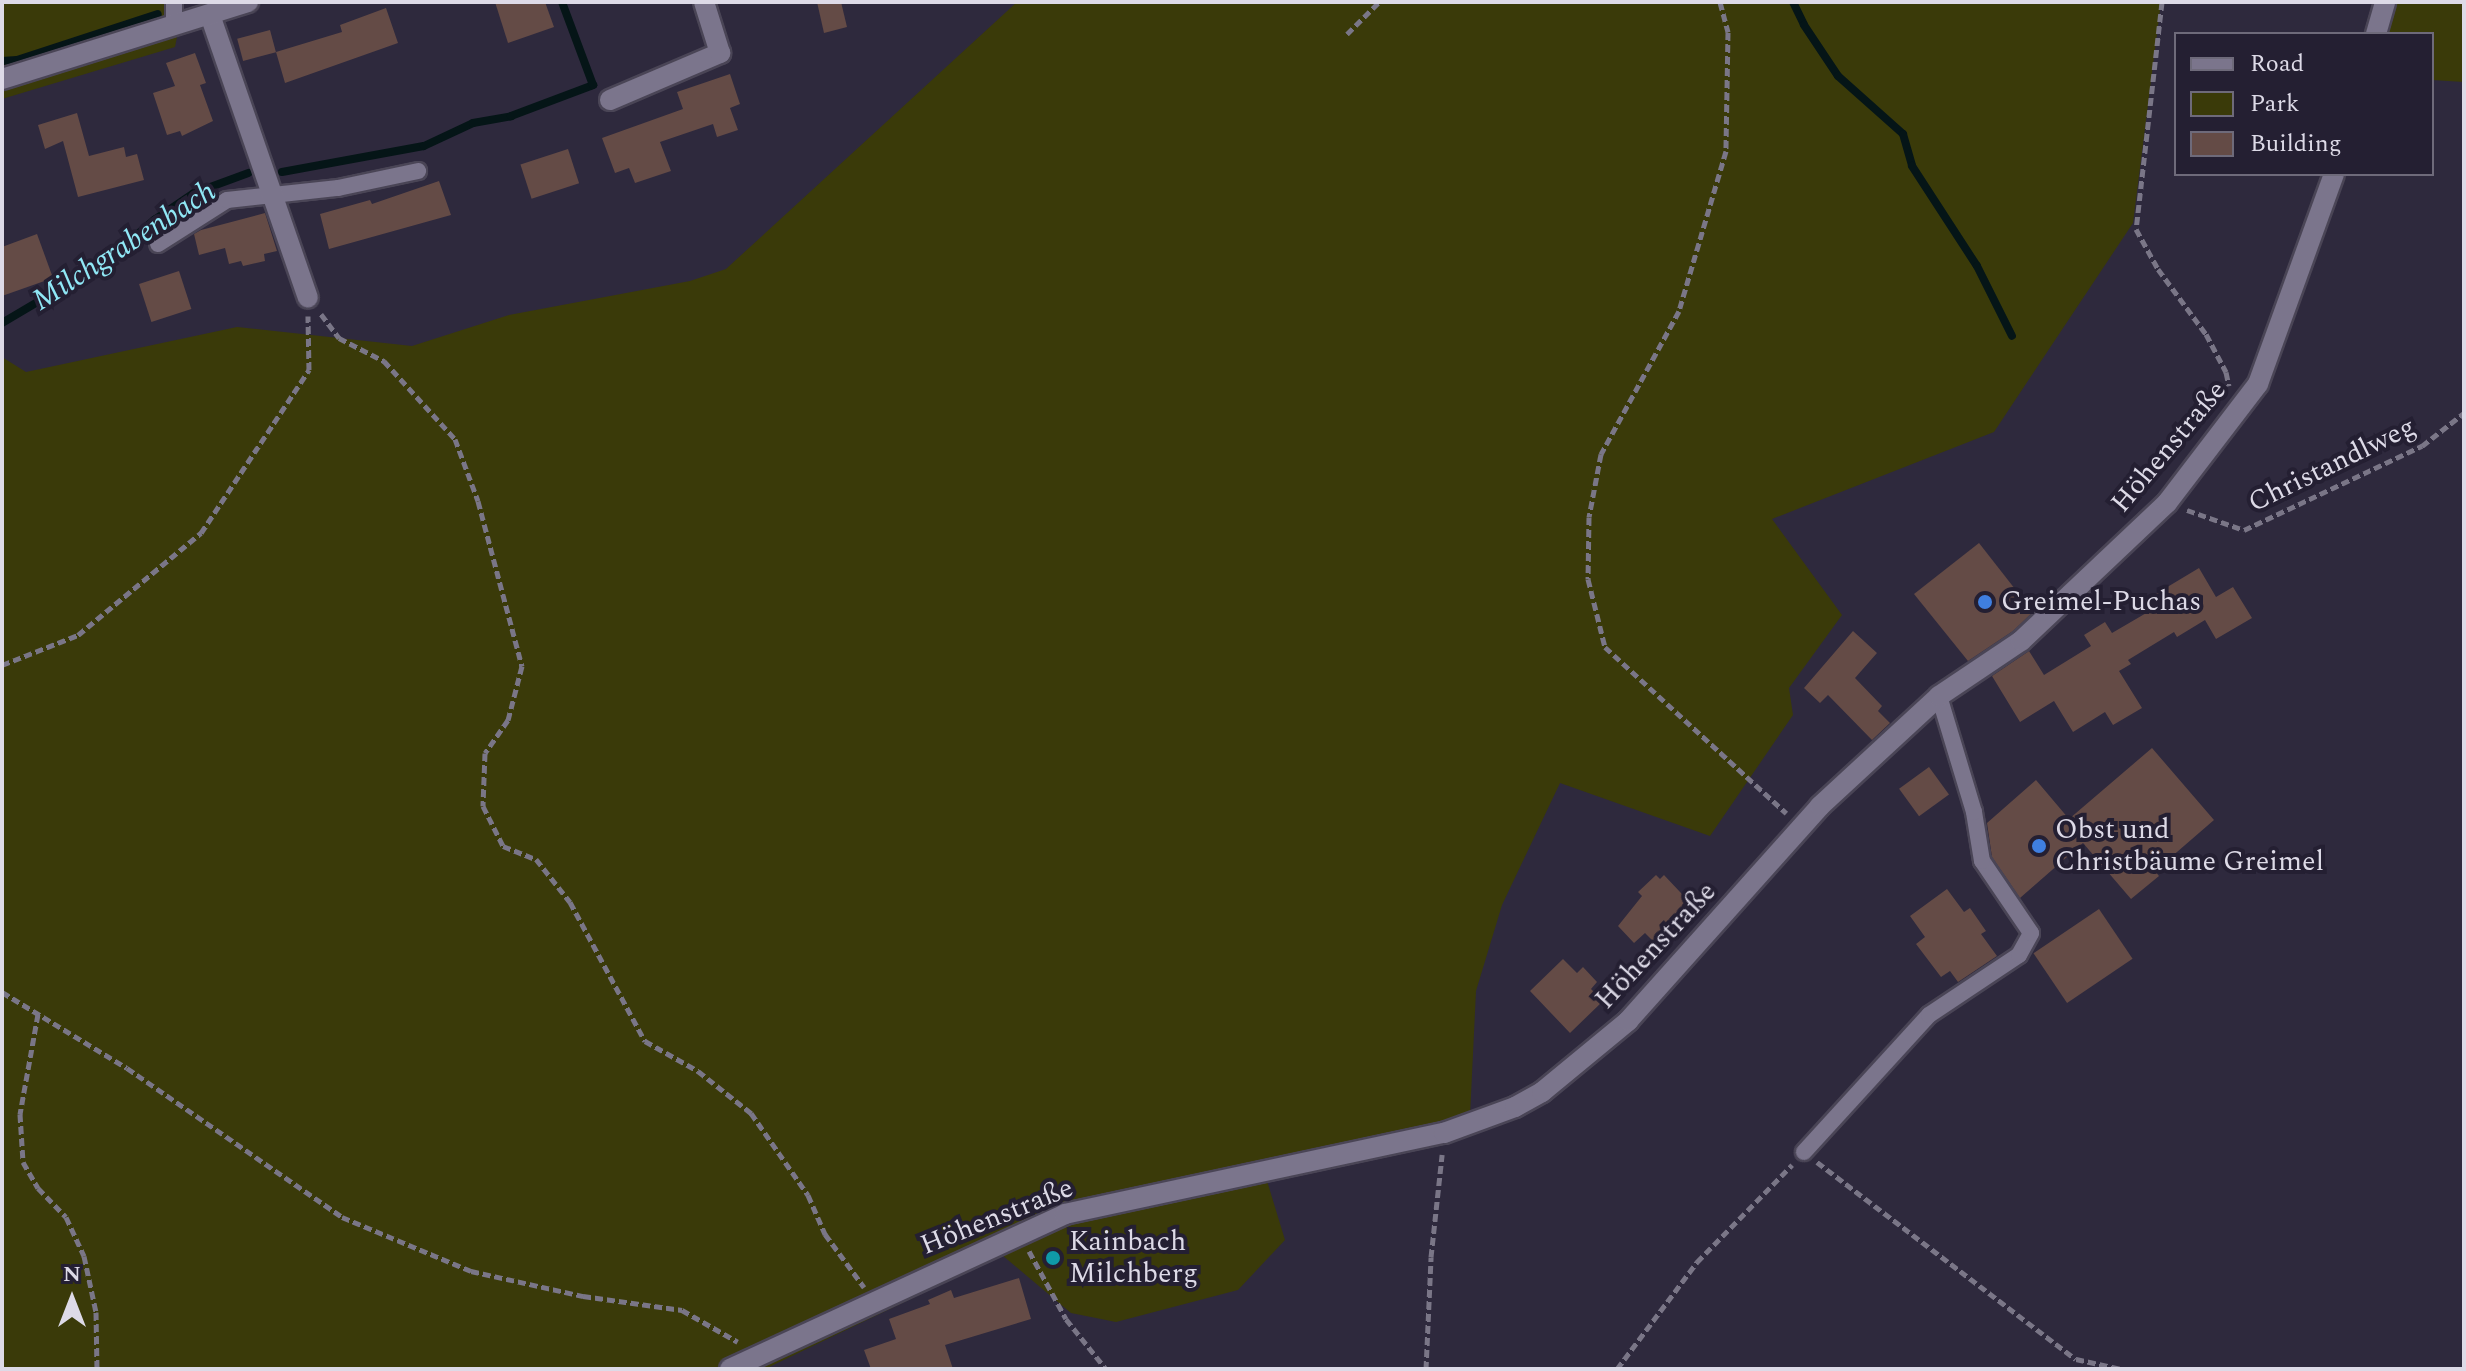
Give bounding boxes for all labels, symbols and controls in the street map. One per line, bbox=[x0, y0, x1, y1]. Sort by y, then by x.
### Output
legend bbox=[2174, 32, 2434, 176]
text: Road bbox=[2250, 46, 2304, 82]
text: Park bbox=[2250, 86, 2300, 122]
text: Building bbox=[2250, 126, 2342, 162]
water label: Milchgrabenbach bbox=[25, 173, 223, 319]
street label: Höhenstraße bbox=[2104, 374, 2234, 520]
street label: Christandlweg bbox=[2243, 410, 2421, 520]
place label: Greimel-Puchas bbox=[2001, 585, 2201, 619]
marker: Greimel-Puchas bbox=[1976, 593, 1994, 611]
place label: Obst und Christbäume Greimel bbox=[2055, 813, 2324, 879]
marker: Obst und Christbäume Greimel bbox=[2030, 837, 2048, 855]
street label: Höhenstraße bbox=[1589, 875, 1723, 1017]
street label: Höhenstraße bbox=[916, 1171, 1078, 1263]
place label: Kainbach Milchberg bbox=[1069, 1225, 1198, 1291]
marker: Kainbach Milchberg bbox=[1044, 1249, 1062, 1267]
text: N bbox=[63, 1258, 81, 1291]
north arrow bbox=[32, 1259, 112, 1339]

